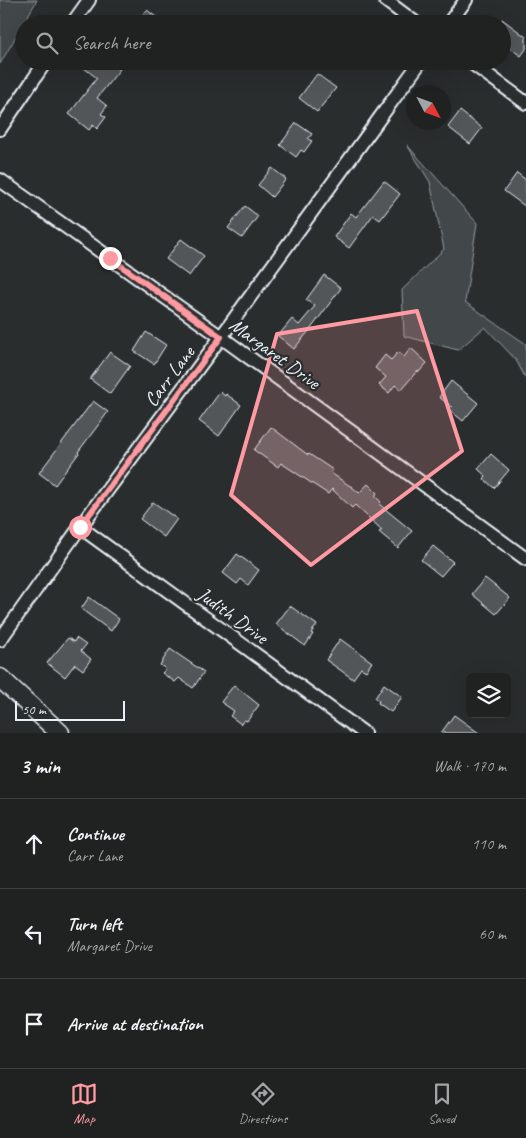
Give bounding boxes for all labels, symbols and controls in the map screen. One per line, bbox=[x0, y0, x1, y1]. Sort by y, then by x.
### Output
search box bbox=[15, 15, 511, 70]
icon: search bbox=[33, 29, 61, 57]
text: Search here bbox=[73, 31, 150, 55]
north arrow bbox=[406, 85, 451, 130]
route end bbox=[99, 247, 122, 270]
street label: Margaret Drive bbox=[224, 312, 326, 396]
street label: Carr Lane bbox=[139, 340, 201, 412]
route start bbox=[69, 516, 92, 539]
street label: Judith Drive bbox=[192, 581, 274, 650]
map controls bbox=[466, 673, 511, 718]
button: layers bbox=[466, 673, 511, 718]
scale bar bbox=[15, 698, 125, 721]
text: 50 m bbox=[22, 701, 46, 718]
text: 3 min bbox=[20, 753, 60, 779]
text: Walk · 170 m bbox=[434, 756, 506, 776]
text: Continue bbox=[67, 822, 124, 846]
icon: ahead bbox=[20, 830, 48, 858]
text: 110 m bbox=[472, 834, 506, 854]
text: Carr Lane bbox=[67, 846, 123, 866]
text: Turn left bbox=[67, 912, 122, 936]
icon: left bbox=[20, 920, 48, 948]
text: 60 m bbox=[479, 924, 506, 944]
text: Margaret Drive bbox=[67, 936, 152, 956]
icon: arrive bbox=[20, 1010, 48, 1038]
text: Arrive at destination bbox=[67, 1012, 203, 1036]
tab: Map bbox=[70, 1080, 98, 1127]
tab: Directions bbox=[239, 1080, 287, 1127]
tab: Saved bbox=[428, 1080, 456, 1127]

